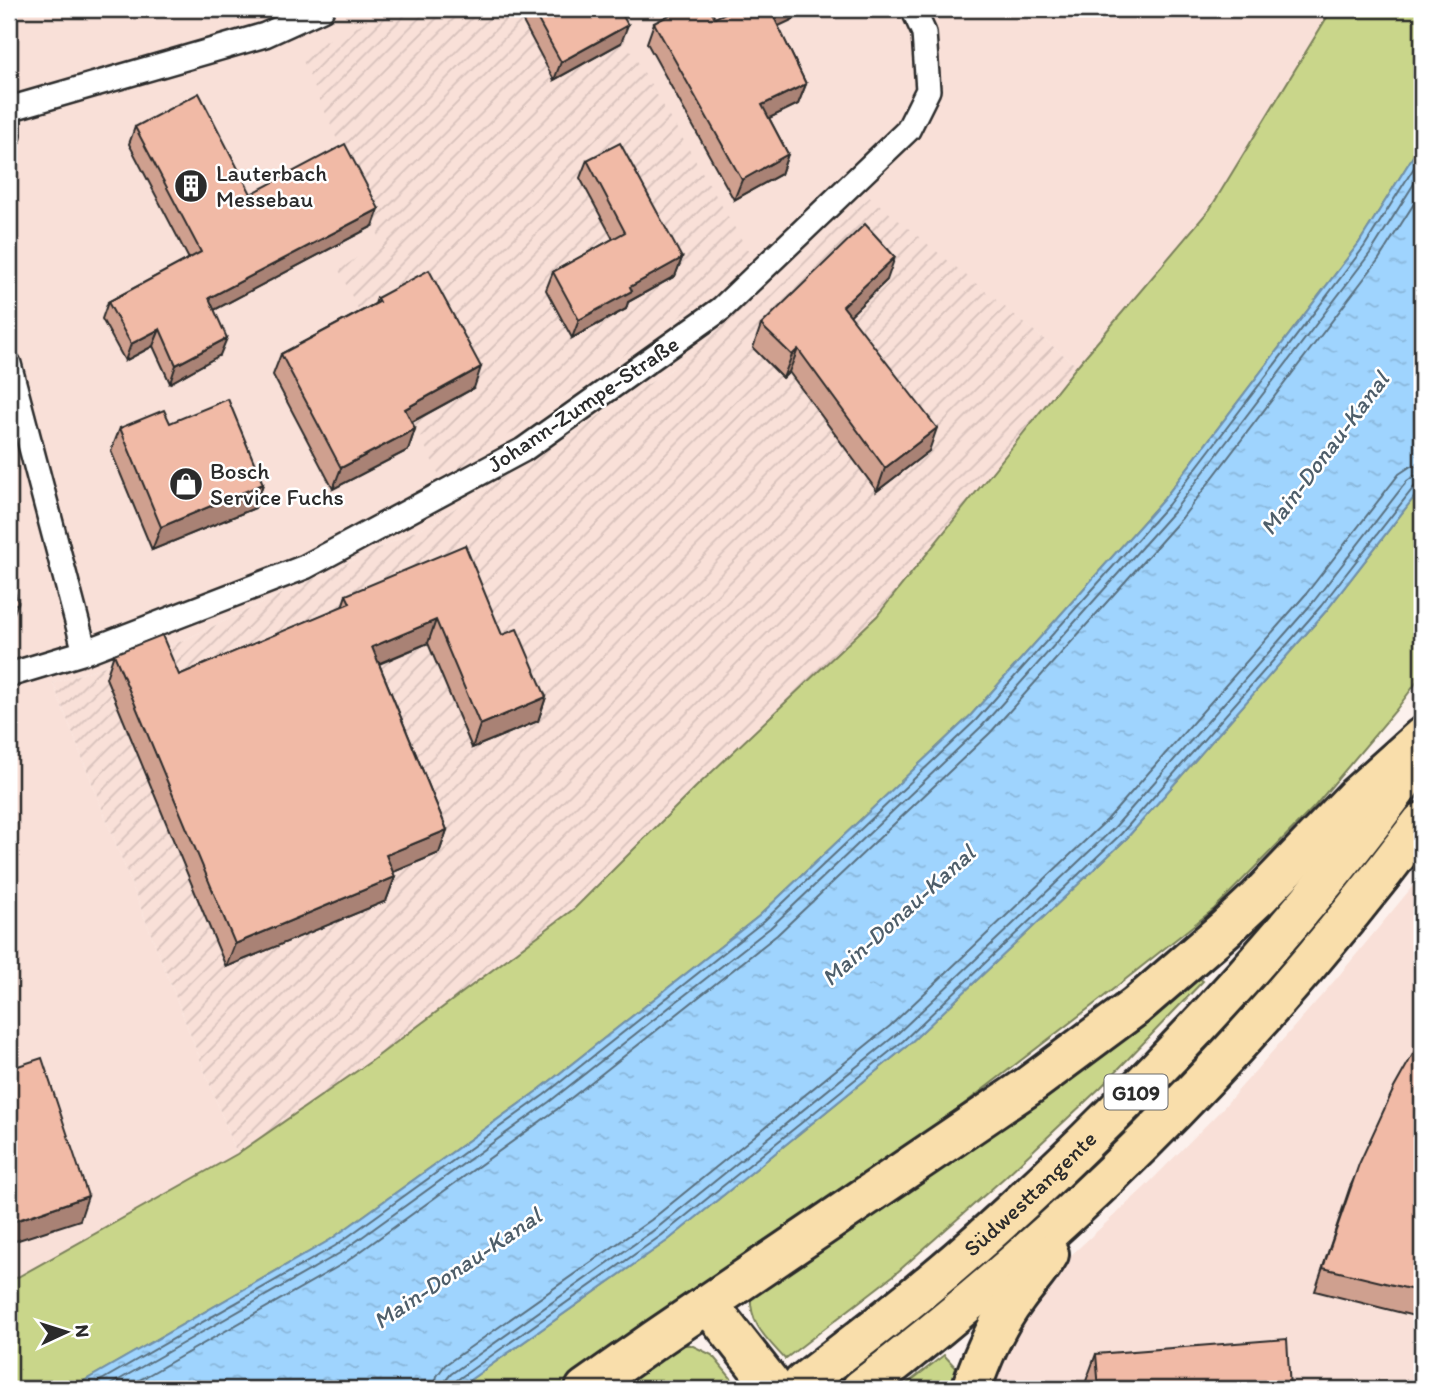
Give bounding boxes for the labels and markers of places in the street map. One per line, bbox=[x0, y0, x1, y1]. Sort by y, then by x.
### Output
place label: Lauterbach Messebau bbox=[216, 159, 327, 213]
building icon: Lauterbach Messebau bbox=[172, 167, 210, 205]
place label: Bosch Service Fuchs bbox=[210, 457, 344, 511]
shop icon: Bosch Service Fuchs bbox=[167, 465, 205, 503]

